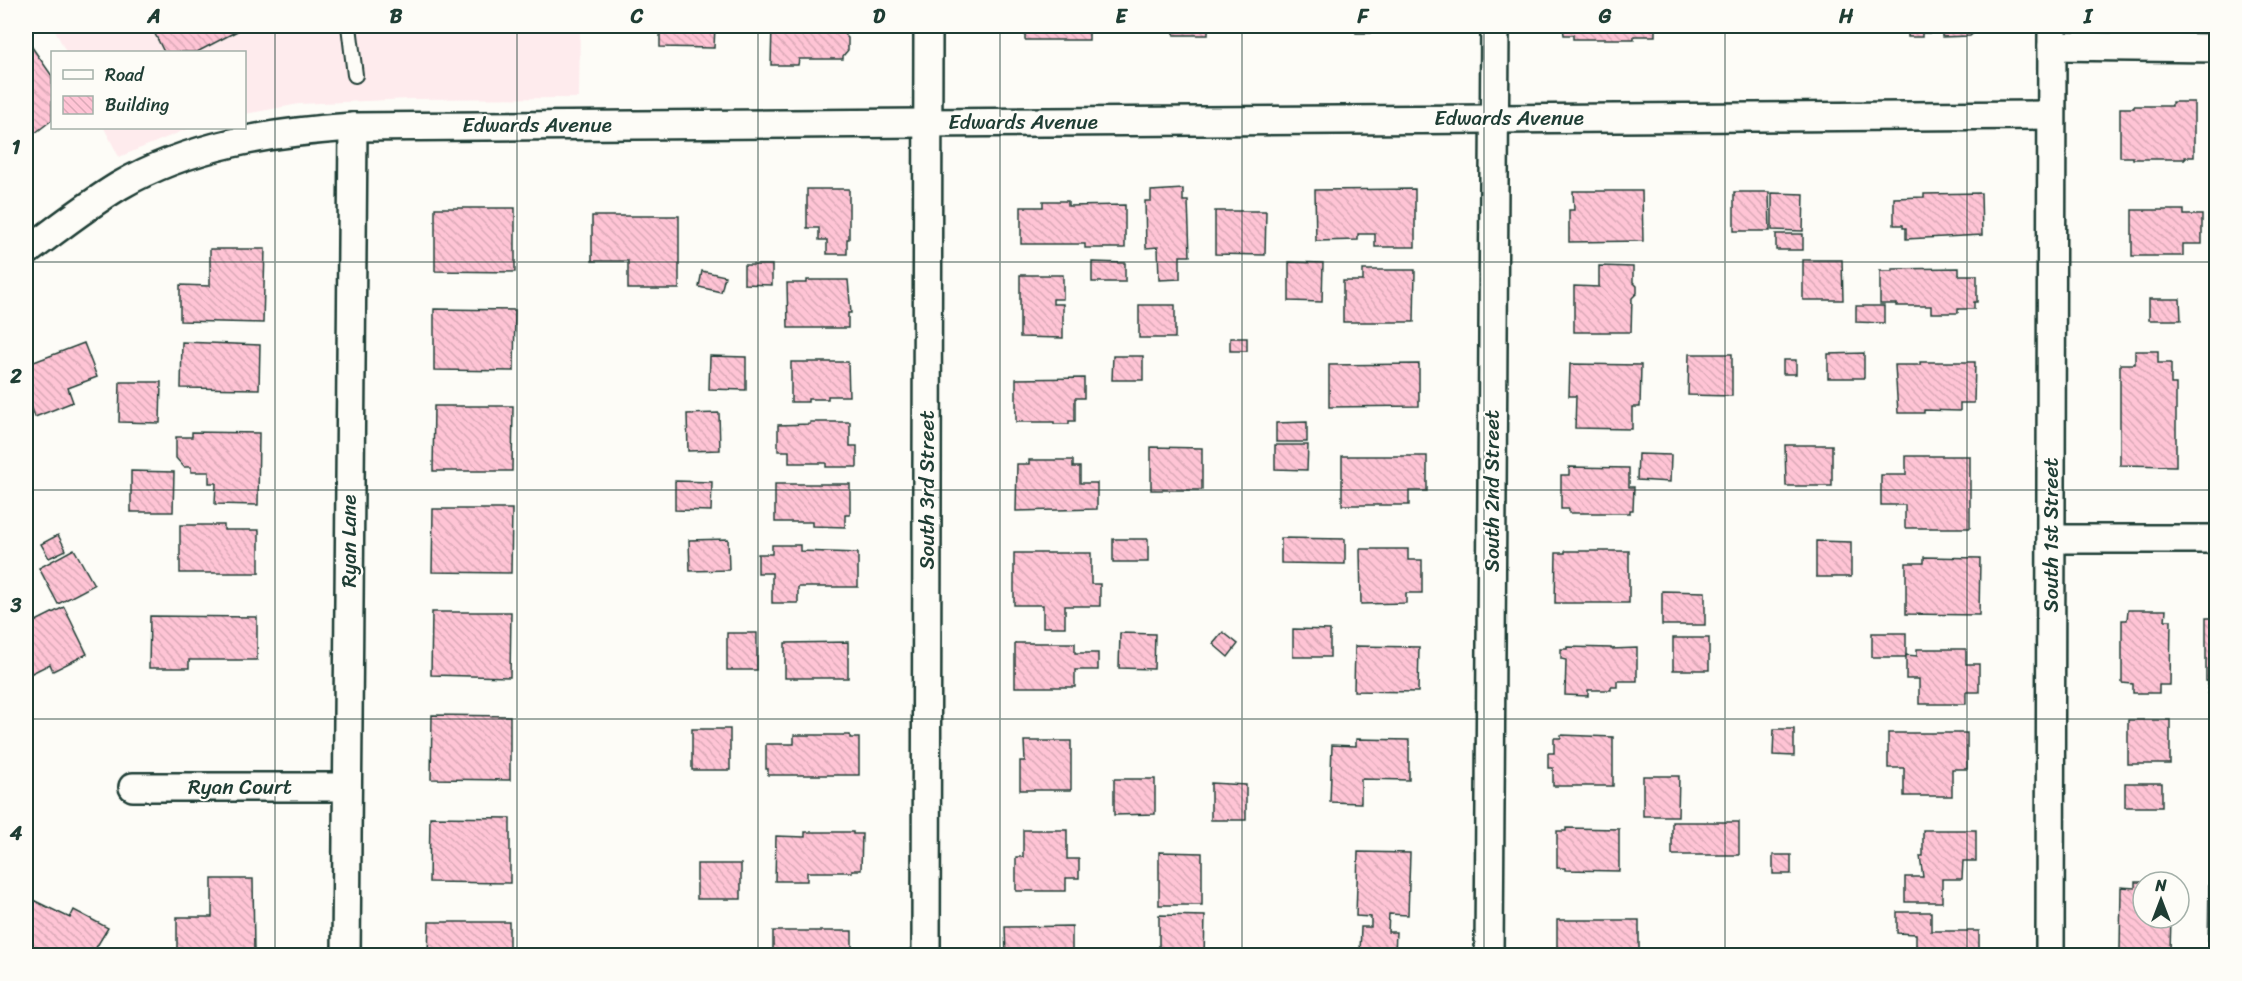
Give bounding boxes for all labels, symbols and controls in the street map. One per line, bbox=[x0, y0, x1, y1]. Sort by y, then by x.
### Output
text: A bbox=[146, 0, 161, 34]
text: B bbox=[390, 0, 403, 34]
text: C bbox=[630, 0, 644, 34]
text: D bbox=[873, 0, 886, 34]
text: E bbox=[1115, 0, 1128, 34]
text: F bbox=[1357, 0, 1370, 34]
text: G bbox=[1598, 0, 1612, 34]
text: H bbox=[1838, 0, 1854, 34]
text: I bbox=[2083, 0, 2094, 34]
legend bbox=[51, 51, 246, 129]
text: Road bbox=[105, 59, 145, 91]
text: Building bbox=[105, 89, 169, 121]
street label: Edwards Avenue bbox=[1434, 99, 1584, 137]
street label: Edwards Avenue bbox=[948, 103, 1098, 141]
street label: Edwards Avenue bbox=[462, 106, 612, 144]
text: 1 bbox=[12, 130, 21, 165]
text: 2 bbox=[9, 359, 22, 394]
street label: South 3rd Street bbox=[908, 410, 946, 570]
street label: South 2nd Street bbox=[1473, 410, 1511, 572]
street label: South 1st Street bbox=[2032, 458, 2070, 612]
street label: Ryan Lane bbox=[330, 495, 368, 587]
text: 3 bbox=[10, 588, 22, 623]
street label: Ryan Court bbox=[188, 768, 292, 806]
text: 4 bbox=[9, 816, 23, 851]
north arrow bbox=[2131, 870, 2191, 930]
text: N bbox=[2154, 871, 2167, 900]

